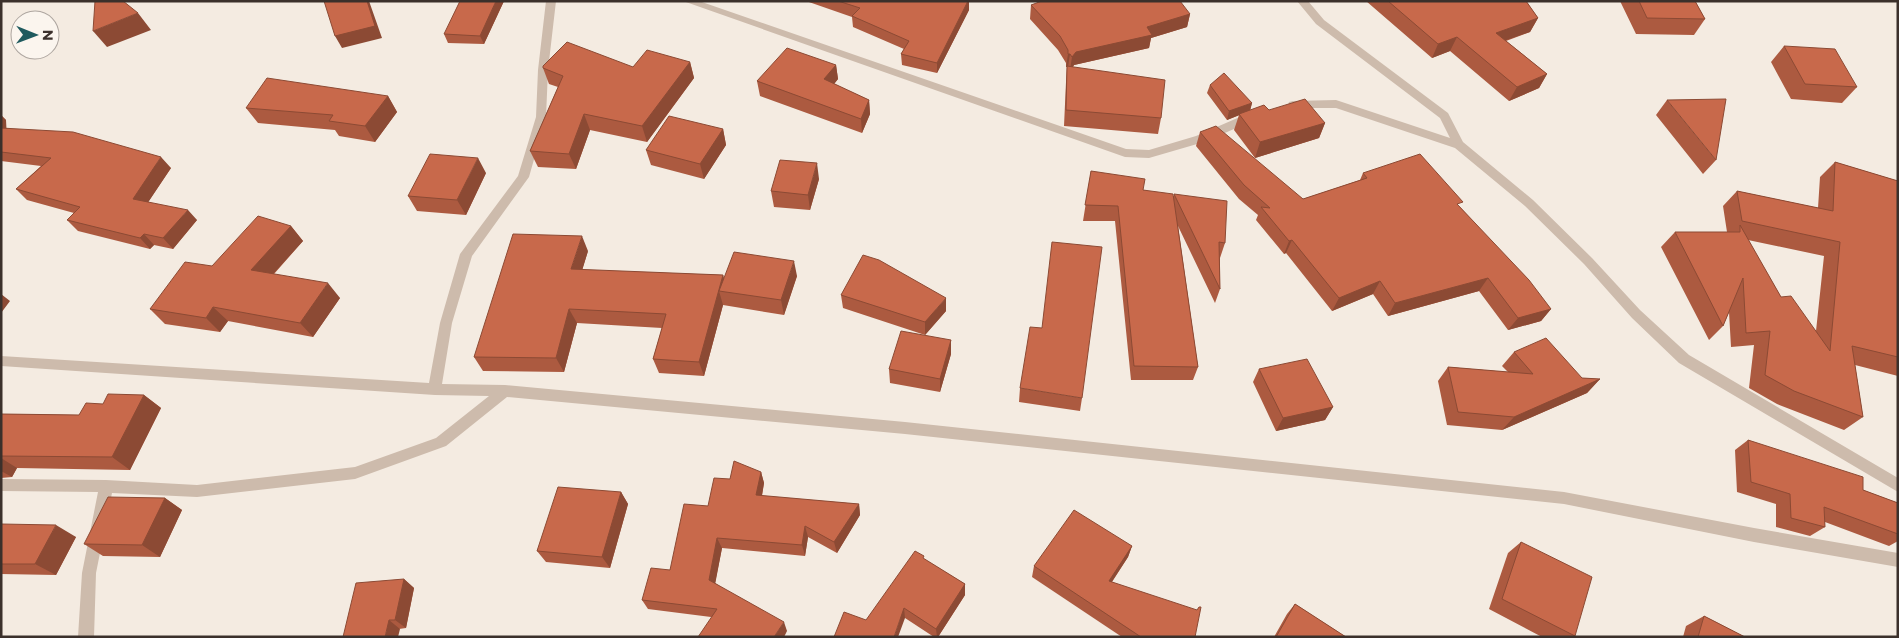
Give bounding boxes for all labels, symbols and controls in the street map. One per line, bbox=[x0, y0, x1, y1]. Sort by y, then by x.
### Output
north arrow bbox=[10, 10, 60, 60]
text: N bbox=[39, 29, 57, 41]

